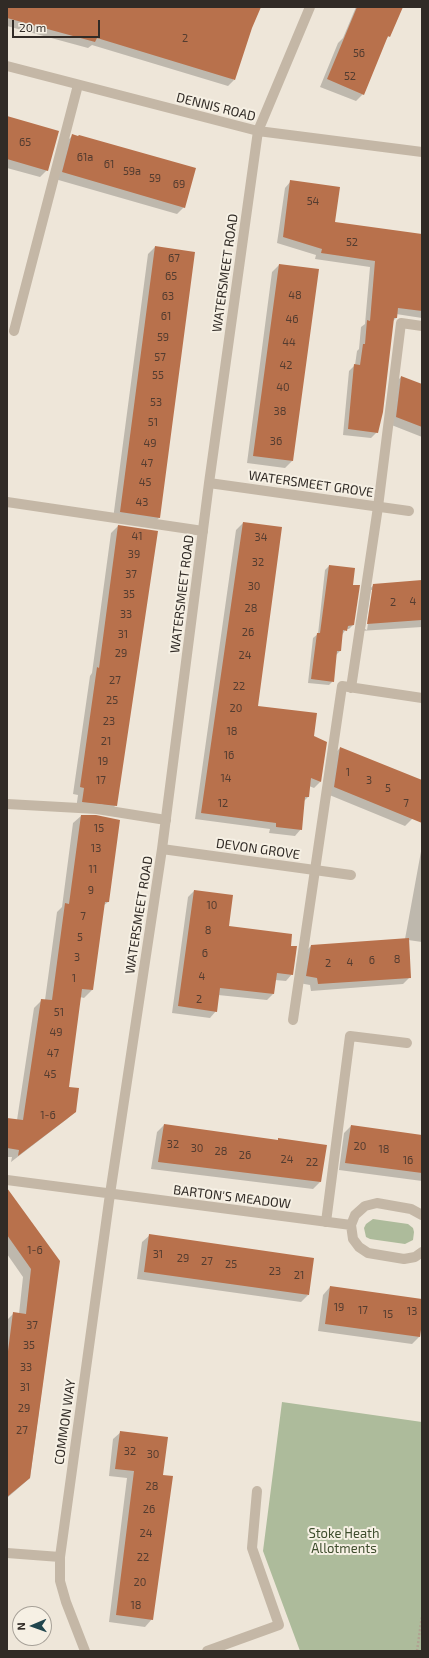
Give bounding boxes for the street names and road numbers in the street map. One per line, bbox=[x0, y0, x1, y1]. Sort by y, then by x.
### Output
street label: DENNIS ROAD bbox=[175, 90, 257, 124]
street label: WATERSMEET ROAD bbox=[209, 213, 241, 333]
street label: WATERSMEET GROVE bbox=[248, 468, 374, 500]
street label: WATERSMEET ROAD bbox=[167, 534, 197, 654]
street label: DEVON GROVE bbox=[215, 835, 301, 863]
street label: WATERSMEET ROAD bbox=[122, 855, 156, 975]
street label: BARTON'S MEADOW bbox=[172, 1182, 292, 1212]
street label: COMMON WAY bbox=[51, 1378, 79, 1466]

